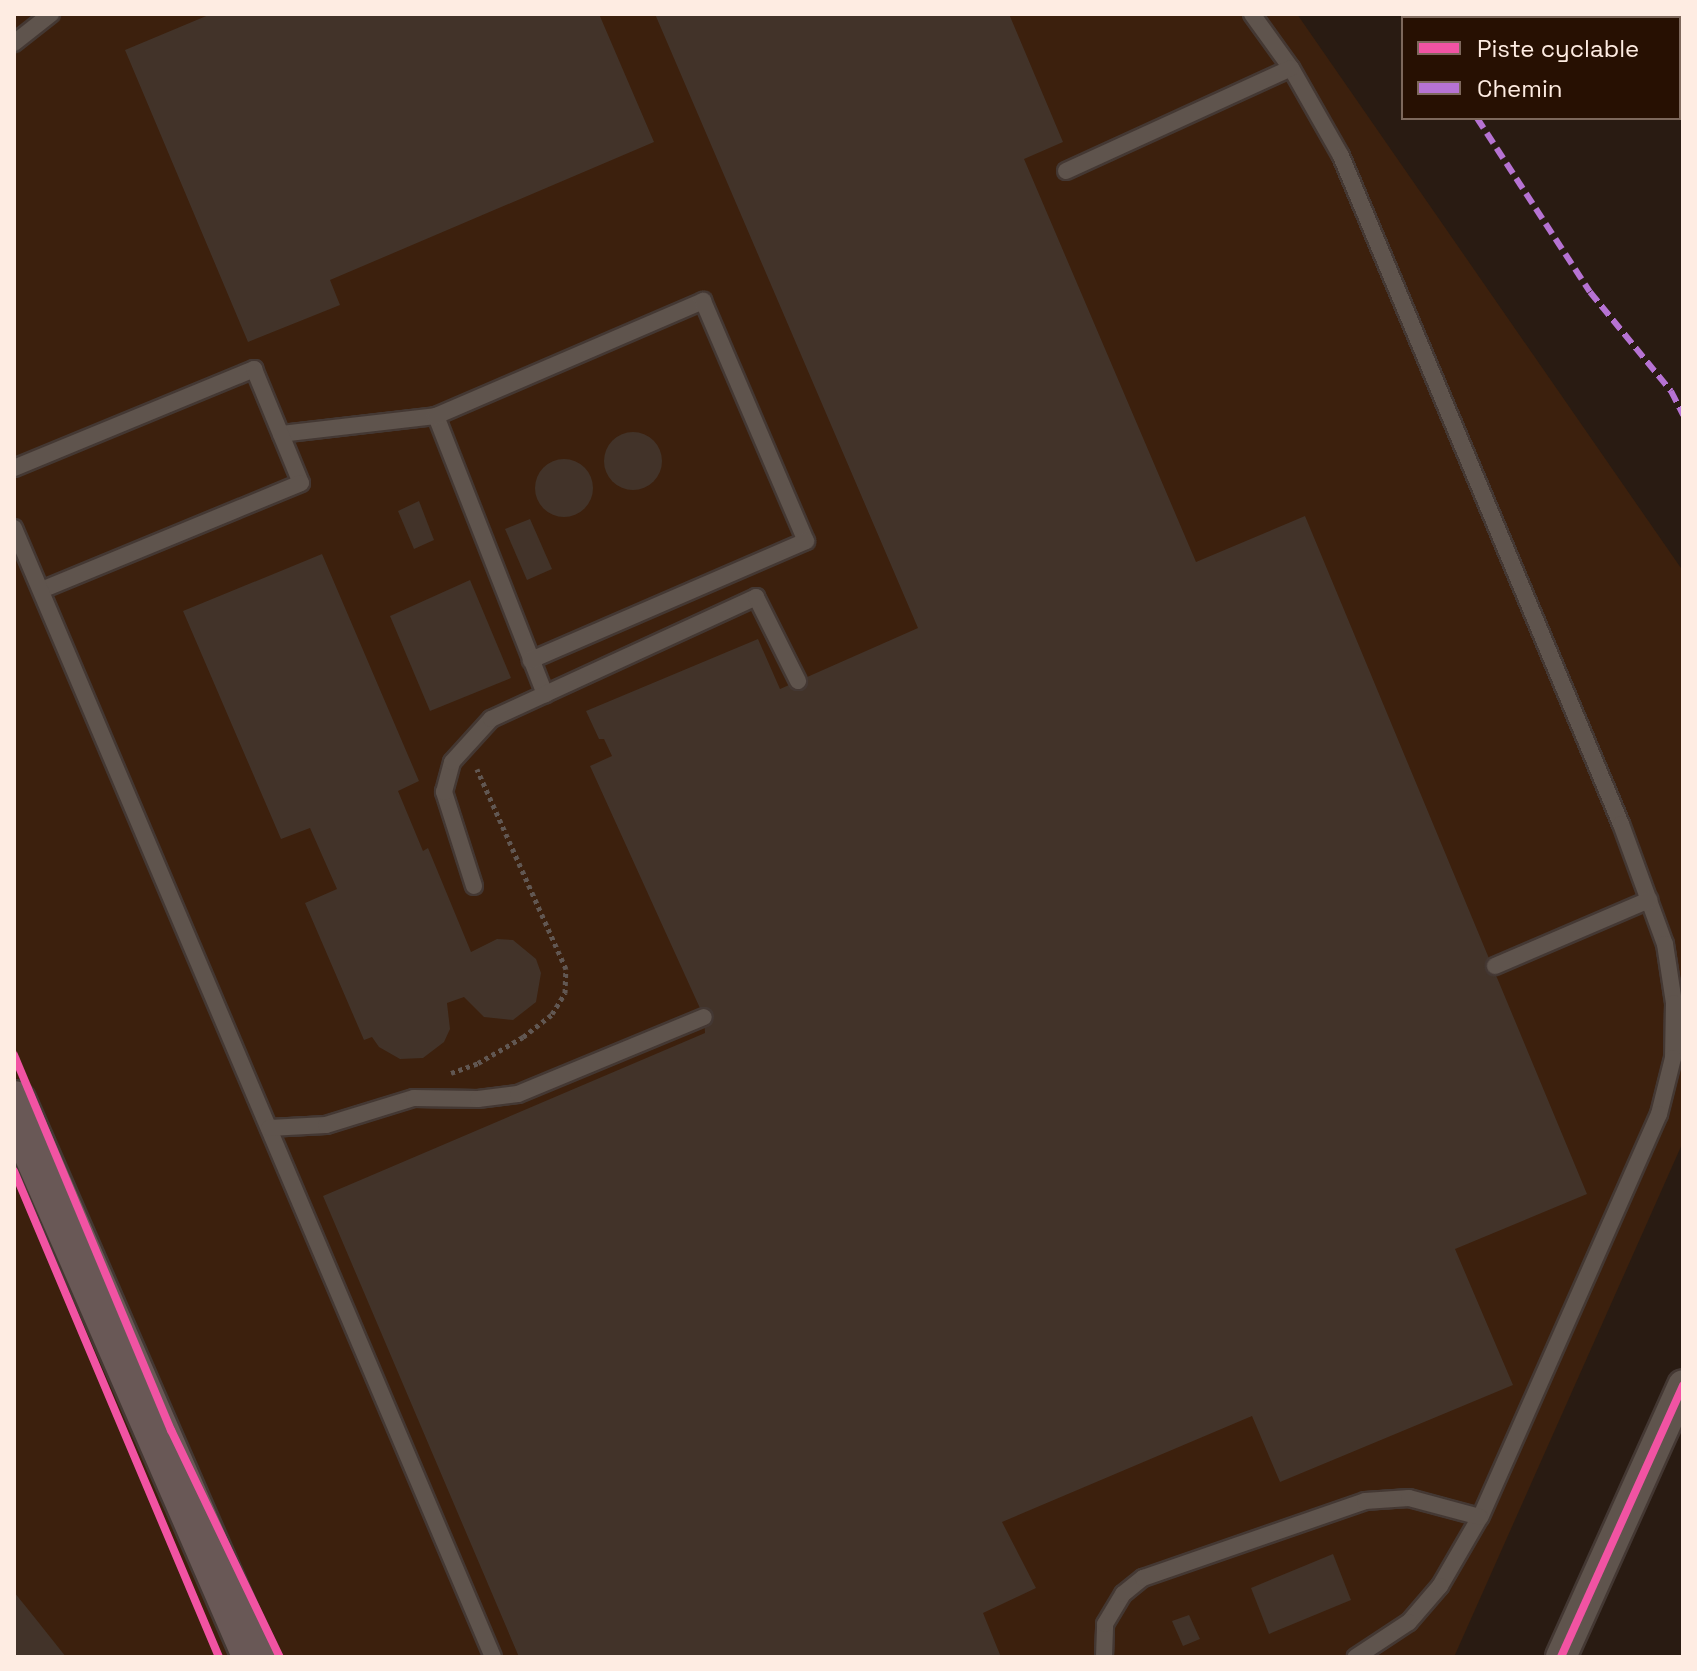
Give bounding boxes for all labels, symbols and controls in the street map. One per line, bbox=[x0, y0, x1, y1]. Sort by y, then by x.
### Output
legend bbox=[1401, 16, 1681, 120]
text: Piste cyclable bbox=[1477, 33, 1639, 64]
text: Chemin bbox=[1477, 73, 1563, 104]

